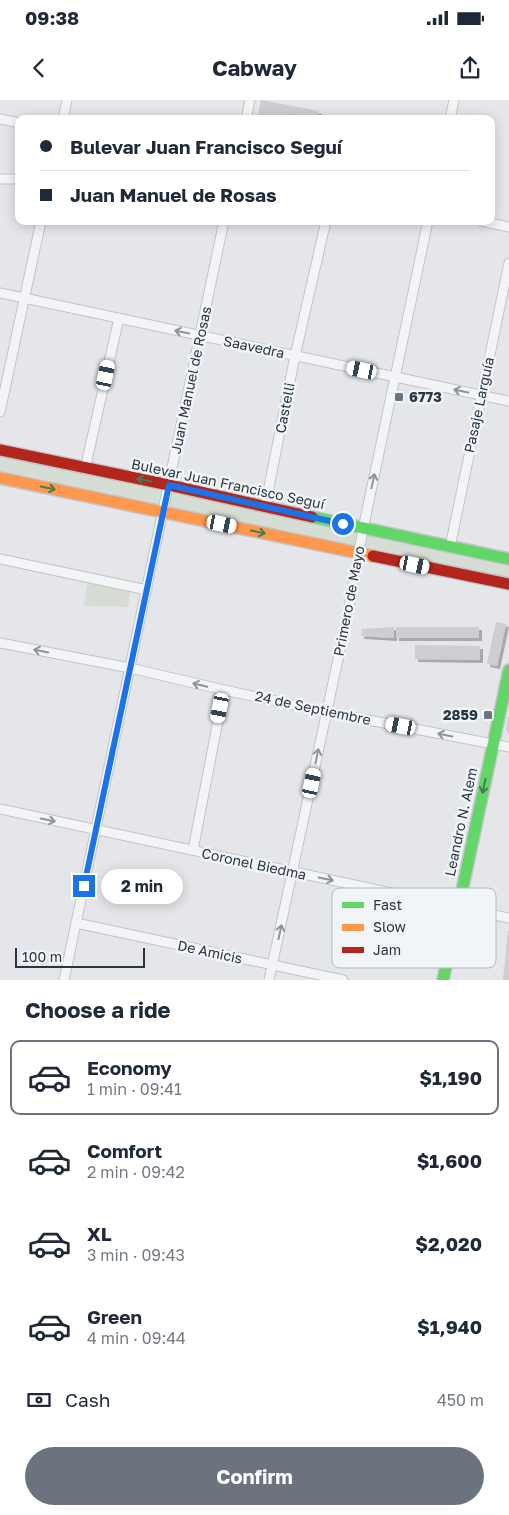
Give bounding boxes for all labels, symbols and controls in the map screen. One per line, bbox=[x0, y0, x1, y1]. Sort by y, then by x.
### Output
text: 09:38 bbox=[25, 6, 79, 29]
icon: back bbox=[25, 54, 53, 82]
text: Cabway bbox=[212, 54, 297, 81]
icon: share bbox=[456, 54, 484, 82]
text: Bulevar Juan Francisco Seguí bbox=[70, 135, 342, 158]
text: Juan Manuel de Rosas bbox=[70, 183, 277, 206]
street label: Juan Manuel de Rosas bbox=[167, 305, 214, 455]
one-way arrow bbox=[175, 327, 191, 336]
street label: Saavedra bbox=[222, 332, 286, 361]
street label: Pasaje Larguía bbox=[460, 355, 497, 454]
car bbox=[95, 359, 116, 391]
car bbox=[345, 360, 378, 380]
street label: Castelli bbox=[271, 381, 298, 435]
one-way arrow bbox=[454, 385, 470, 395]
place label: 6773 bbox=[409, 388, 442, 405]
marker: 6773 bbox=[393, 391, 405, 403]
street label: Bulevar Juan Francisco Seguí bbox=[130, 455, 327, 513]
one-way arrow bbox=[369, 473, 378, 489]
one-way arrow bbox=[137, 475, 153, 485]
one-way arrow bbox=[39, 484, 55, 493]
route start bbox=[332, 513, 354, 535]
car bbox=[205, 514, 238, 534]
one-way arrow bbox=[250, 528, 266, 537]
street label: Primero de Mayo bbox=[329, 544, 368, 657]
car bbox=[398, 555, 431, 575]
one-way arrow bbox=[34, 646, 50, 655]
one-way arrow bbox=[193, 680, 209, 689]
street label: 24 de Septiembre bbox=[254, 687, 373, 728]
car bbox=[209, 692, 230, 724]
place label: 2859 bbox=[443, 706, 478, 723]
marker: 2859 bbox=[482, 709, 494, 721]
car bbox=[384, 716, 417, 736]
one-way arrow bbox=[438, 730, 454, 739]
one-way arrow bbox=[313, 749, 323, 765]
street label: Leandro N. Alem bbox=[441, 766, 480, 878]
car bbox=[301, 767, 322, 799]
one-way arrow bbox=[479, 777, 488, 793]
one-way arrow bbox=[39, 815, 55, 825]
street label: Coronel Biedma bbox=[200, 844, 308, 883]
callout: 2 min bbox=[102, 868, 184, 904]
route end bbox=[73, 875, 95, 897]
one-way arrow bbox=[318, 875, 334, 884]
text: 2 min bbox=[121, 876, 163, 896]
legend bbox=[332, 888, 496, 968]
text: Fast bbox=[373, 896, 402, 913]
text: Slow bbox=[373, 918, 406, 935]
one-way arrow bbox=[275, 925, 285, 941]
street label: De Amicis bbox=[176, 936, 244, 967]
text: Jam bbox=[373, 941, 401, 958]
scale bar bbox=[15, 945, 145, 968]
text: 100 m bbox=[22, 948, 62, 965]
text: Choose a ride bbox=[25, 996, 171, 1023]
icon: car bbox=[27, 1055, 72, 1100]
text: Economy bbox=[87, 1056, 172, 1079]
text: $1,190 bbox=[419, 1066, 482, 1089]
text: 1 min · 09:41 bbox=[87, 1079, 182, 1099]
icon: car bbox=[27, 1138, 72, 1183]
text: Comfort bbox=[87, 1139, 162, 1162]
text: $1,600 bbox=[417, 1149, 482, 1172]
text: 2 min · 09:42 bbox=[87, 1162, 185, 1182]
icon: car bbox=[27, 1221, 72, 1266]
text: XL bbox=[87, 1222, 112, 1245]
text: $2,020 bbox=[415, 1232, 482, 1255]
text: 3 min · 09:43 bbox=[87, 1245, 185, 1265]
icon: car bbox=[27, 1304, 72, 1349]
text: Green bbox=[87, 1305, 142, 1328]
text: $1,940 bbox=[417, 1315, 482, 1338]
text: 4 min · 09:44 bbox=[87, 1328, 186, 1348]
icon: cash bbox=[25, 1386, 53, 1414]
text: Cash bbox=[65, 1388, 110, 1411]
text: 450 m bbox=[437, 1390, 484, 1410]
button: Confirm bbox=[25, 1447, 484, 1505]

